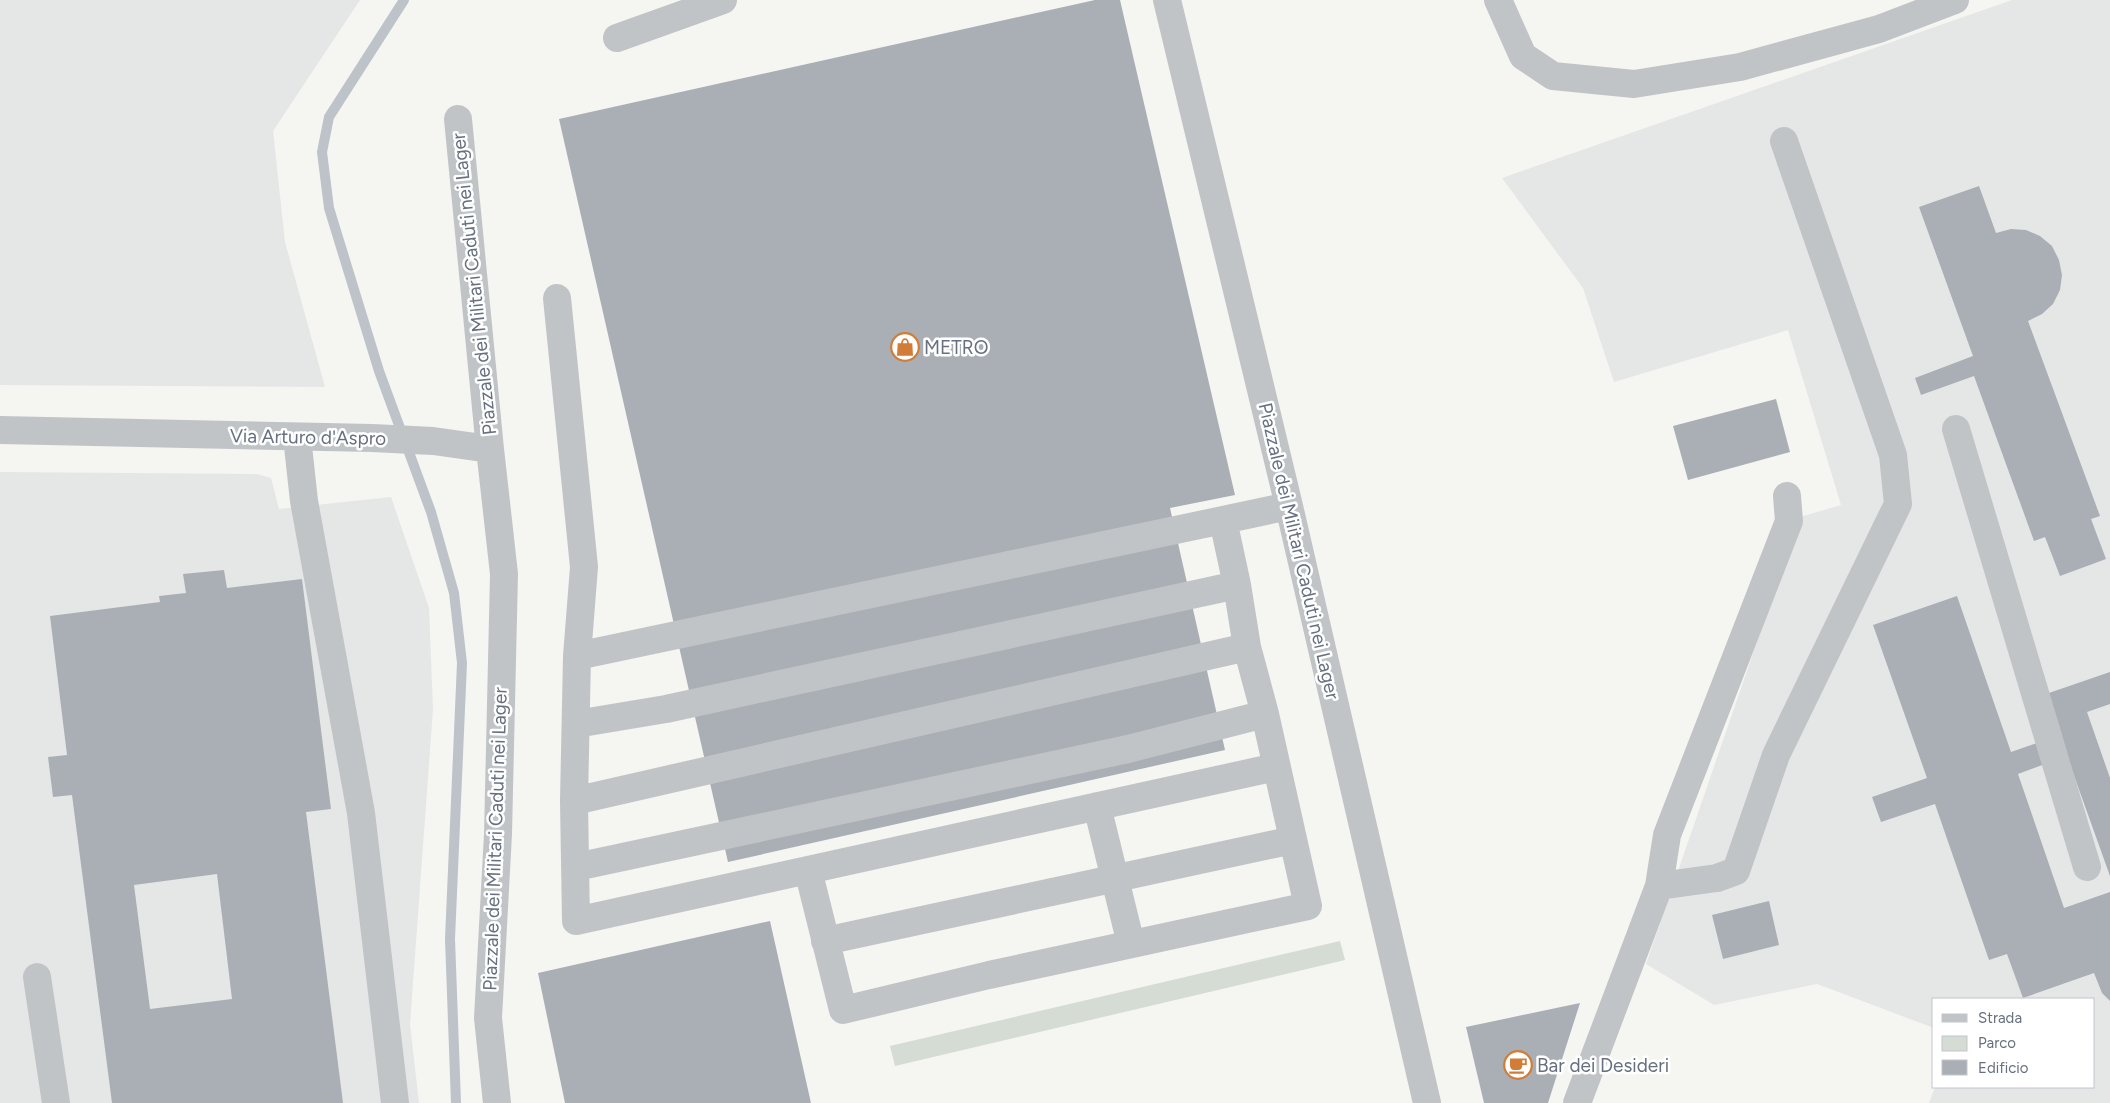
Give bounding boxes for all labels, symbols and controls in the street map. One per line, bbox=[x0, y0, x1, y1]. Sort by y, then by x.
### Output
street label: Piazzale dei Militari Caduti nei Lager bbox=[447, 131, 501, 436]
shop icon: METRO bbox=[890, 332, 920, 362]
place label: METRO bbox=[924, 336, 988, 359]
street label: Piazzale dei Militari Caduti nei Lager bbox=[1254, 400, 1344, 702]
street label: Via Arturo d'Aspro bbox=[230, 424, 386, 450]
street label: Piazzale dei Militari Caduti nei Lager bbox=[478, 686, 512, 991]
legend bbox=[1932, 998, 2095, 1088]
text: Strada bbox=[1978, 1009, 2022, 1027]
text: Parco bbox=[1978, 1034, 2016, 1052]
cafe icon: Bar dei Desideri bbox=[1503, 1050, 1533, 1080]
place label: Bar dei Desideri bbox=[1537, 1054, 1669, 1077]
text: Edificio bbox=[1978, 1059, 2029, 1077]

